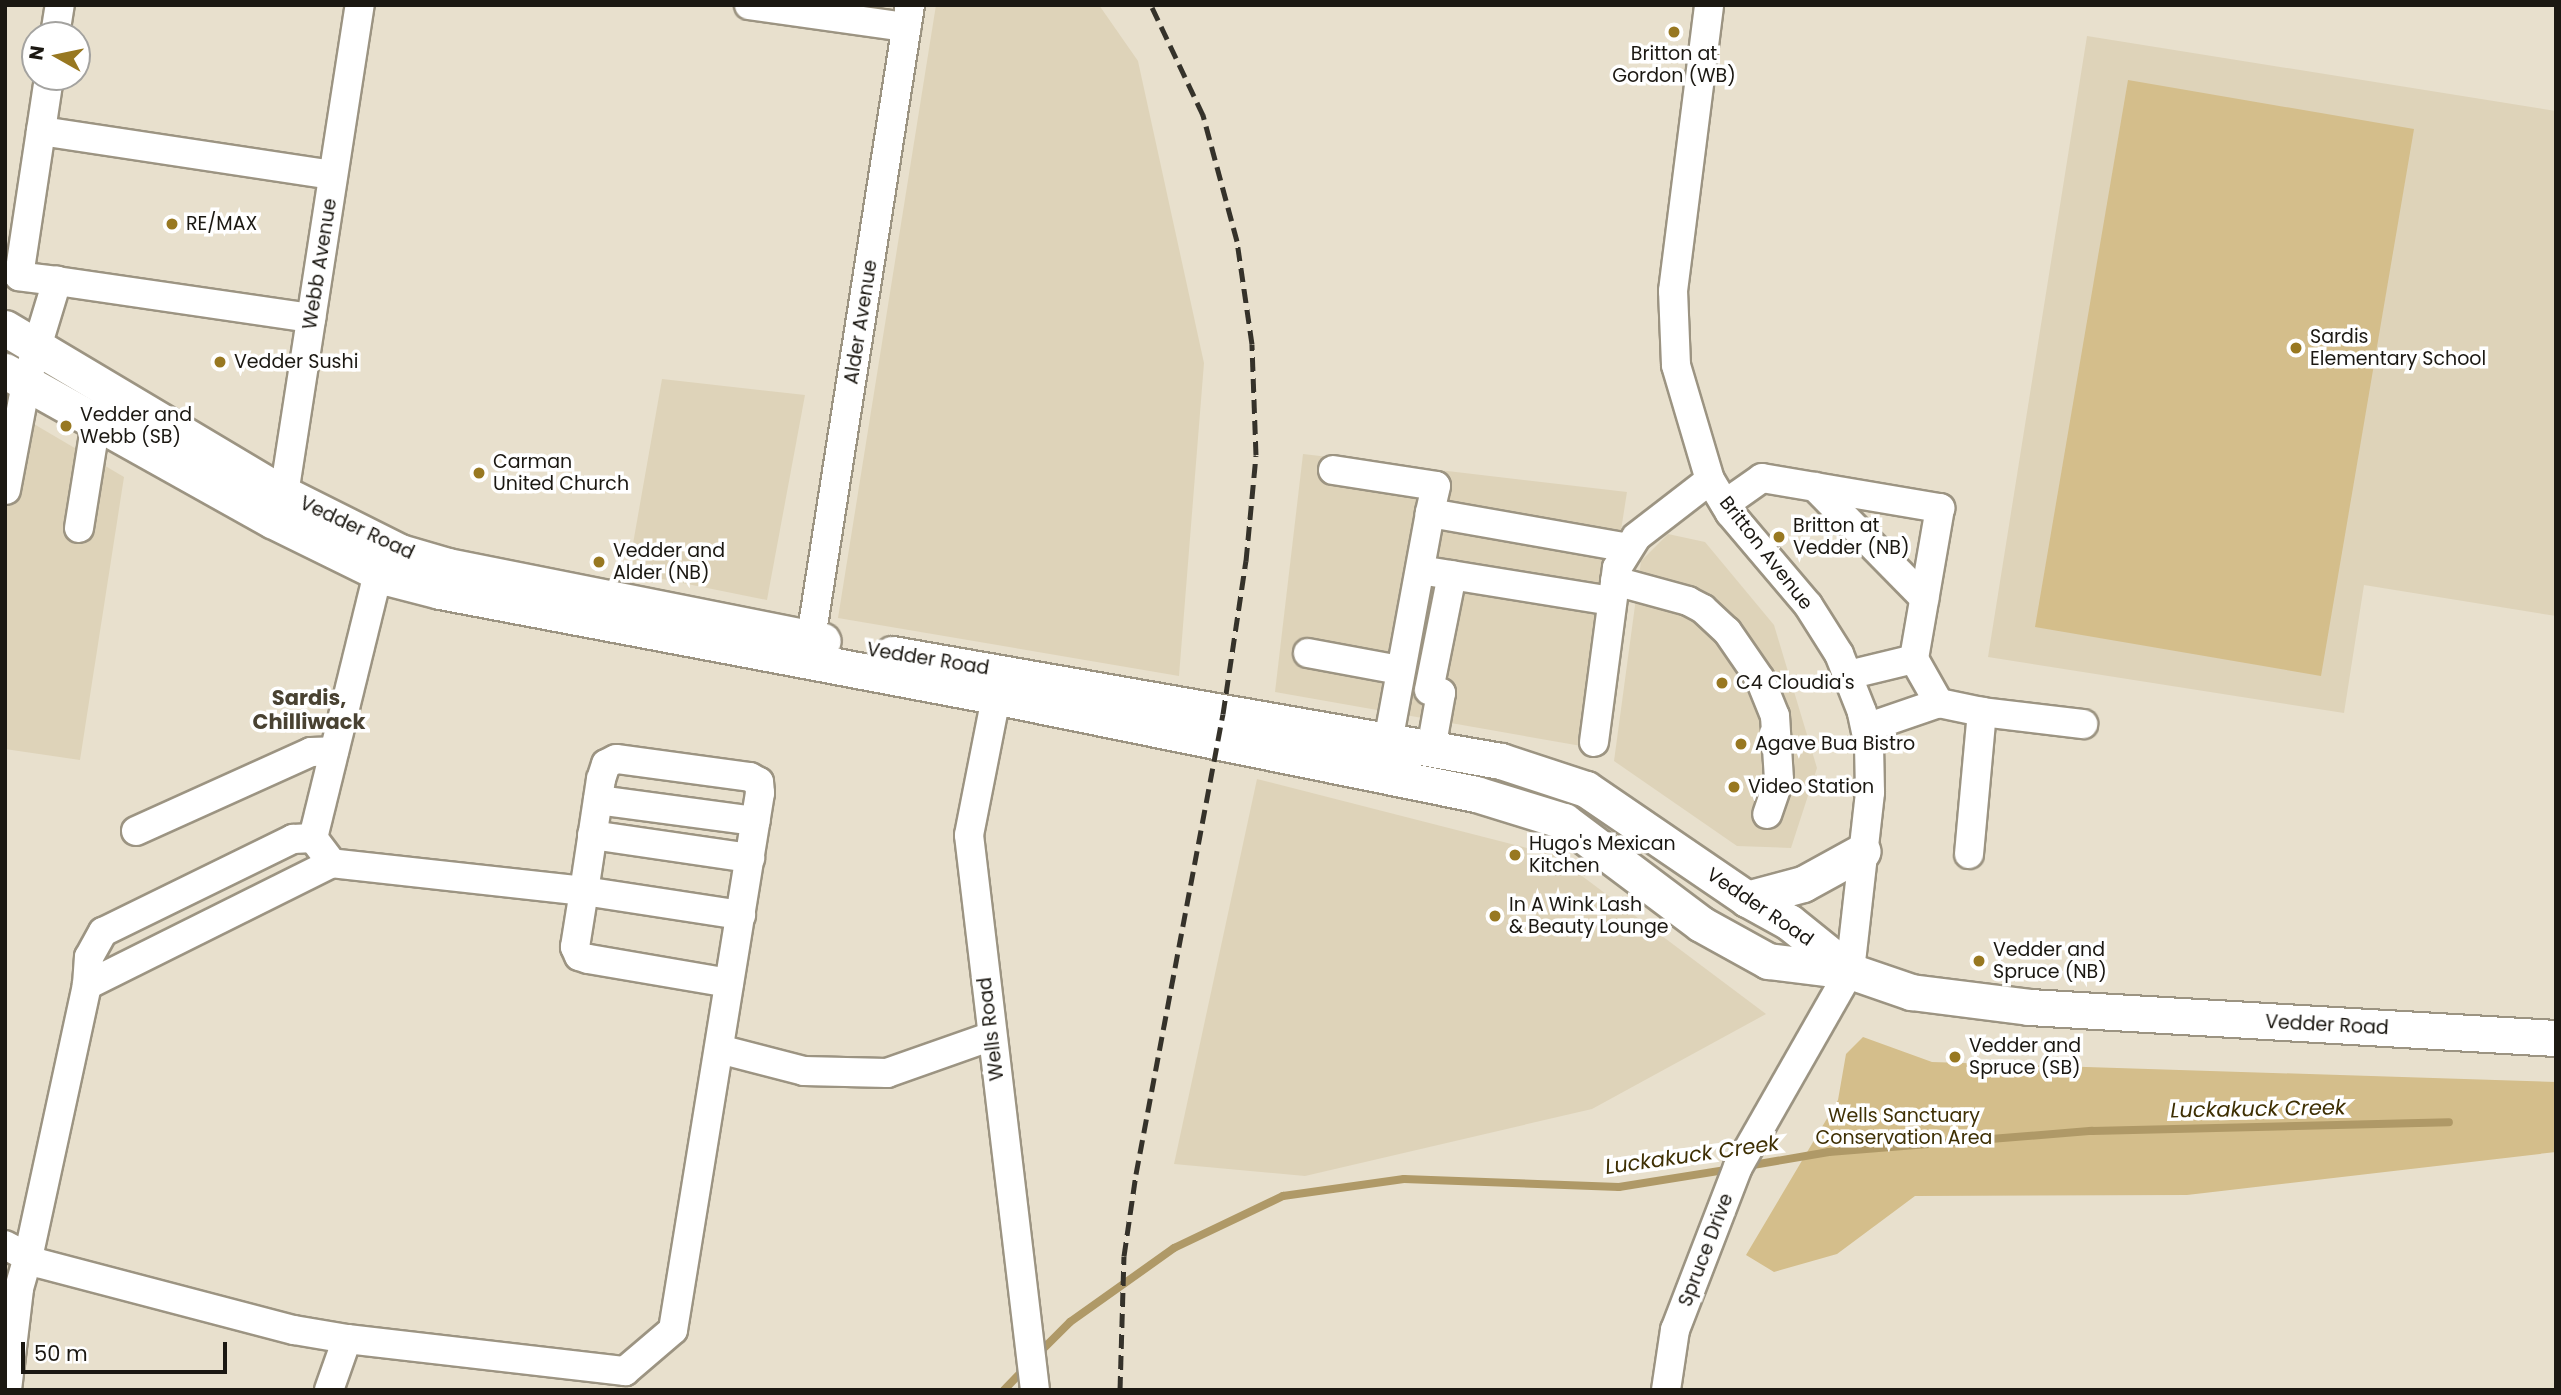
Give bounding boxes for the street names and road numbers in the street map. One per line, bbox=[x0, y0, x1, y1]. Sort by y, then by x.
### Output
street label: Webb Avenue bbox=[298, 197, 342, 331]
street label: Alder Avenue bbox=[840, 258, 882, 386]
street label: Vedder Road bbox=[296, 492, 418, 564]
street label: Britton Avenue bbox=[1715, 492, 1817, 614]
street label: Vedder Road bbox=[865, 638, 991, 680]
street label: Vedder Road bbox=[1702, 863, 1818, 951]
street label: Wells Road bbox=[973, 976, 1009, 1082]
street label: Vedder Road bbox=[2265, 1010, 2389, 1040]
street label: Spruce Drive bbox=[1674, 1190, 1738, 1310]

